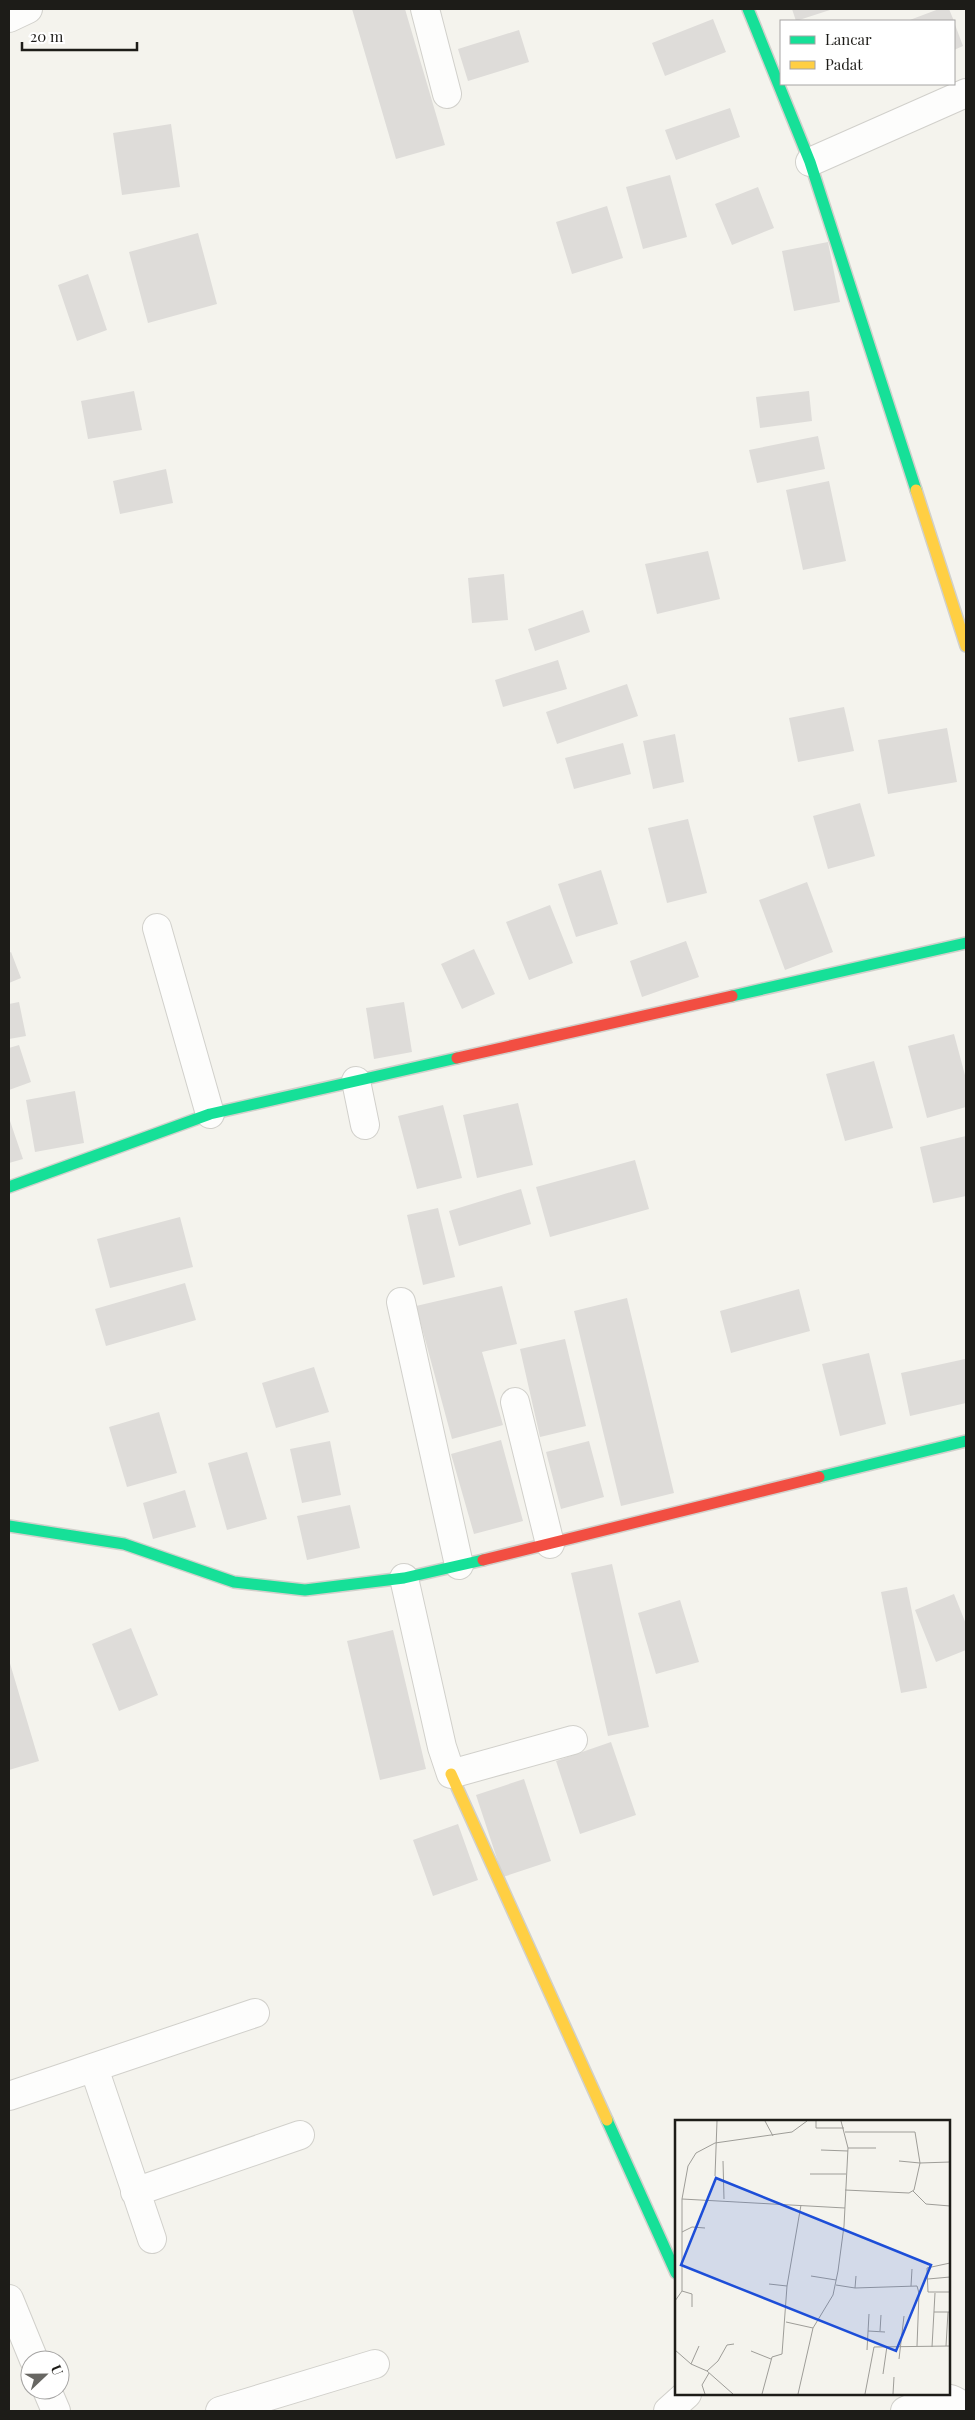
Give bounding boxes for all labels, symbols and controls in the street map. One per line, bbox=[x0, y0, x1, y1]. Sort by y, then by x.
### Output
scale bar bbox=[22, 20, 138, 52]
legend bbox=[780, 20, 955, 85]
text: 20 m bbox=[30, 26, 64, 46]
text: Lancar bbox=[825, 29, 872, 49]
text: Padat bbox=[825, 54, 863, 74]
inset map bbox=[675, 2120, 950, 2395]
north arrow bbox=[20, 2350, 70, 2400]
text: U bbox=[47, 2362, 68, 2378]

